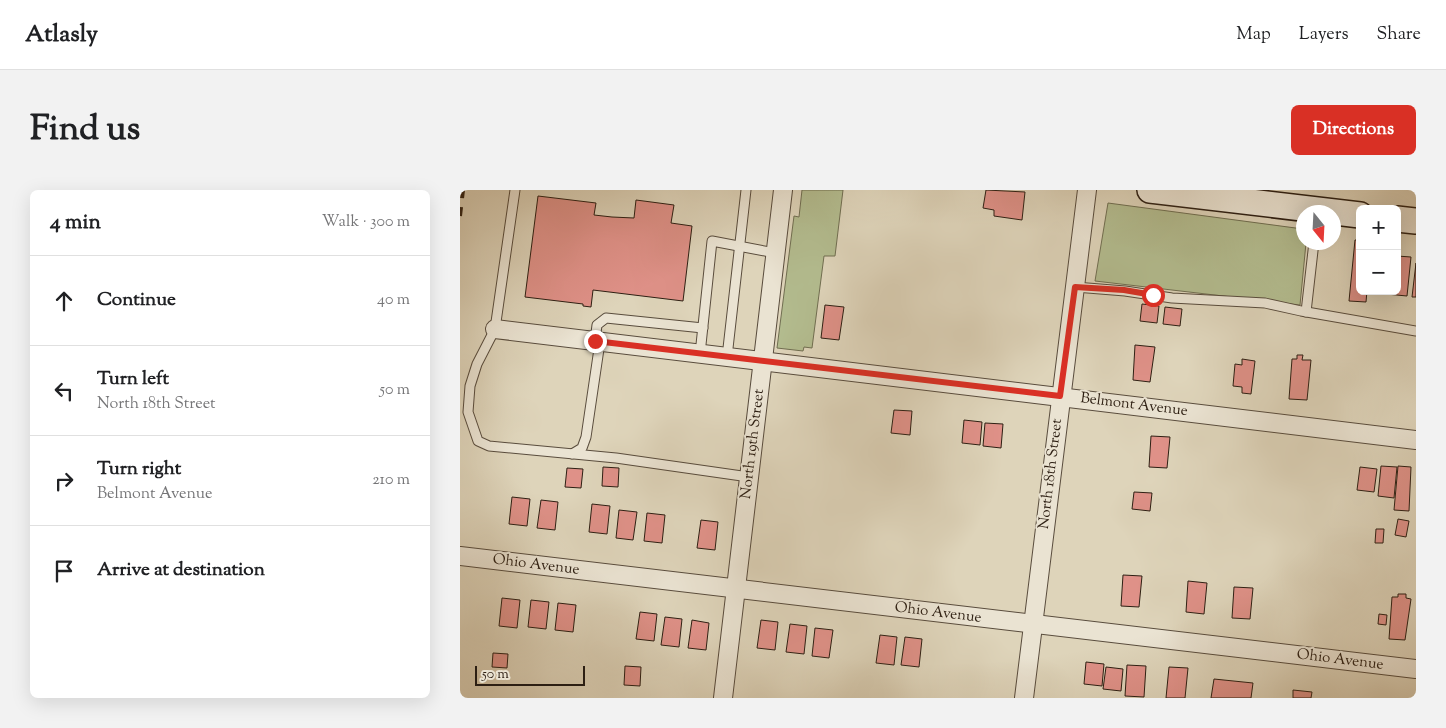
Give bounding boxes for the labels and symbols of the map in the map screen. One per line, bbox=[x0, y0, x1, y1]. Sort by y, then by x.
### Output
north arrow bbox=[1296, 205, 1341, 250]
route start bbox=[1142, 284, 1165, 307]
route end bbox=[584, 330, 607, 353]
street label: North 19th Street bbox=[736, 388, 770, 500]
street label: Belmont Avenue bbox=[1079, 388, 1189, 422]
street label: North 18th Street bbox=[1034, 418, 1068, 530]
street label: Ohio Avenue bbox=[491, 549, 581, 581]
street label: Ohio Avenue bbox=[893, 597, 983, 629]
street label: Ohio Avenue bbox=[1295, 644, 1385, 676]
scale bar bbox=[475, 663, 585, 686]

